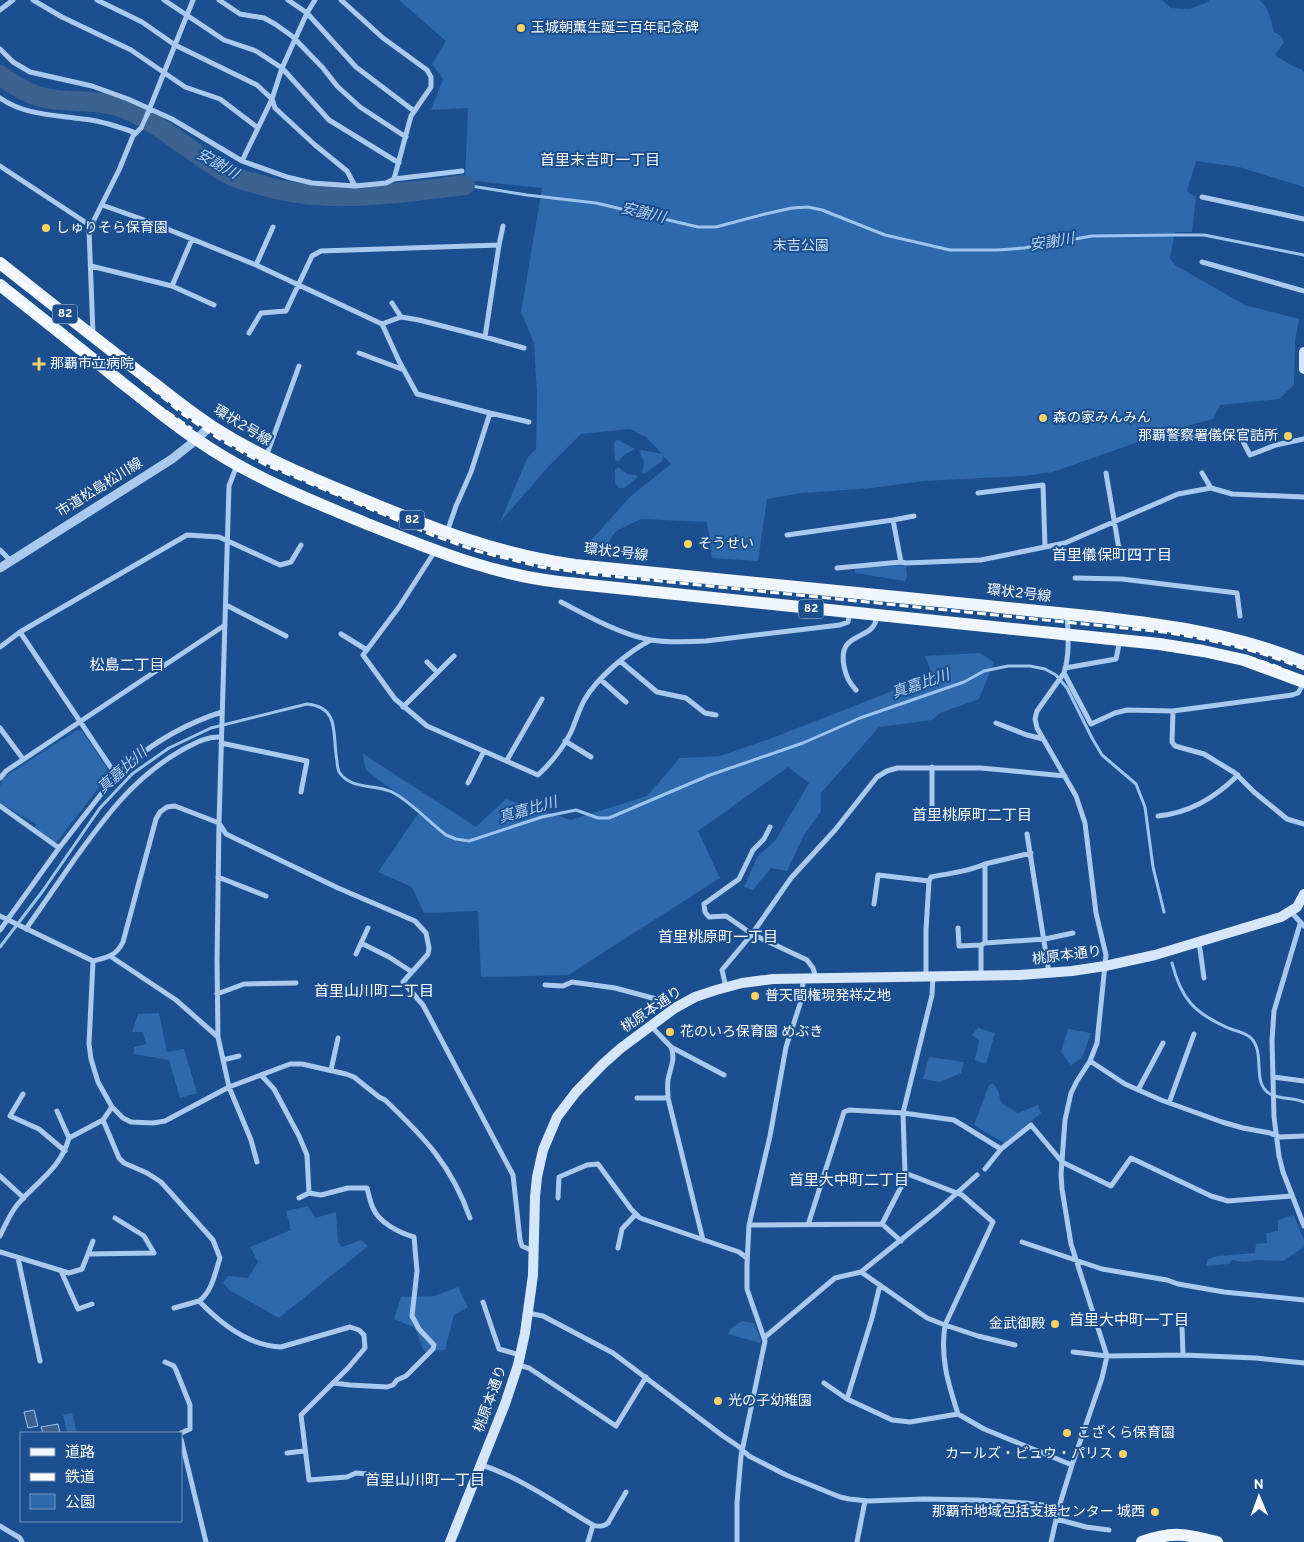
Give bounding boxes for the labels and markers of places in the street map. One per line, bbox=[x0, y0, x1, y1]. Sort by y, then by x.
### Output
place label: 玉城朝薫生誕三百年記念碑 bbox=[531, 20, 699, 37]
marker: 玉城朝薫生誕三百年記念碑 bbox=[515, 22, 527, 34]
place label: しゅりそら保育園 bbox=[56, 220, 168, 237]
marker: しゅりそら保育園 bbox=[40, 222, 52, 234]
place label: 那覇市立病院 bbox=[50, 356, 134, 373]
marker: 那覇市立病院 bbox=[32, 357, 46, 371]
place label: 森の家みんみん bbox=[1053, 410, 1151, 427]
marker: 森の家みんみん bbox=[1037, 412, 1049, 424]
place label: 那覇警察署儀保官詰所 bbox=[1138, 428, 1278, 445]
marker: 那覇警察署儀保官詰所 bbox=[1282, 430, 1294, 442]
place label: そうせい bbox=[698, 536, 754, 553]
marker: そうせい bbox=[682, 538, 694, 550]
place label: 普天間権現発祥之地 bbox=[765, 987, 891, 1005]
marker: 普天間権現発祥之地 bbox=[749, 990, 761, 1002]
place label: 花のいろ保育園 めぶき bbox=[680, 1024, 823, 1041]
marker: 花のいろ保育園 めぶき bbox=[664, 1026, 676, 1038]
place label: 金武御殿 bbox=[989, 1316, 1045, 1333]
marker: 金武御殿 bbox=[1049, 1318, 1061, 1330]
place label: 光の子幼稚園 bbox=[728, 1393, 812, 1410]
marker: 光の子幼稚園 bbox=[712, 1395, 724, 1407]
place label: こざくら保育園 bbox=[1077, 1424, 1175, 1442]
marker: こざくら保育園 bbox=[1061, 1427, 1073, 1439]
place label: カールズ・ビュウ・パリス bbox=[945, 1445, 1113, 1463]
marker: カールズ・ビュウ・パリス bbox=[1117, 1448, 1129, 1460]
place label: 那覇市地域包括支援センター 城西 bbox=[932, 1504, 1145, 1521]
marker: 那覇市地域包括支援センター 城西 bbox=[1149, 1506, 1161, 1518]

